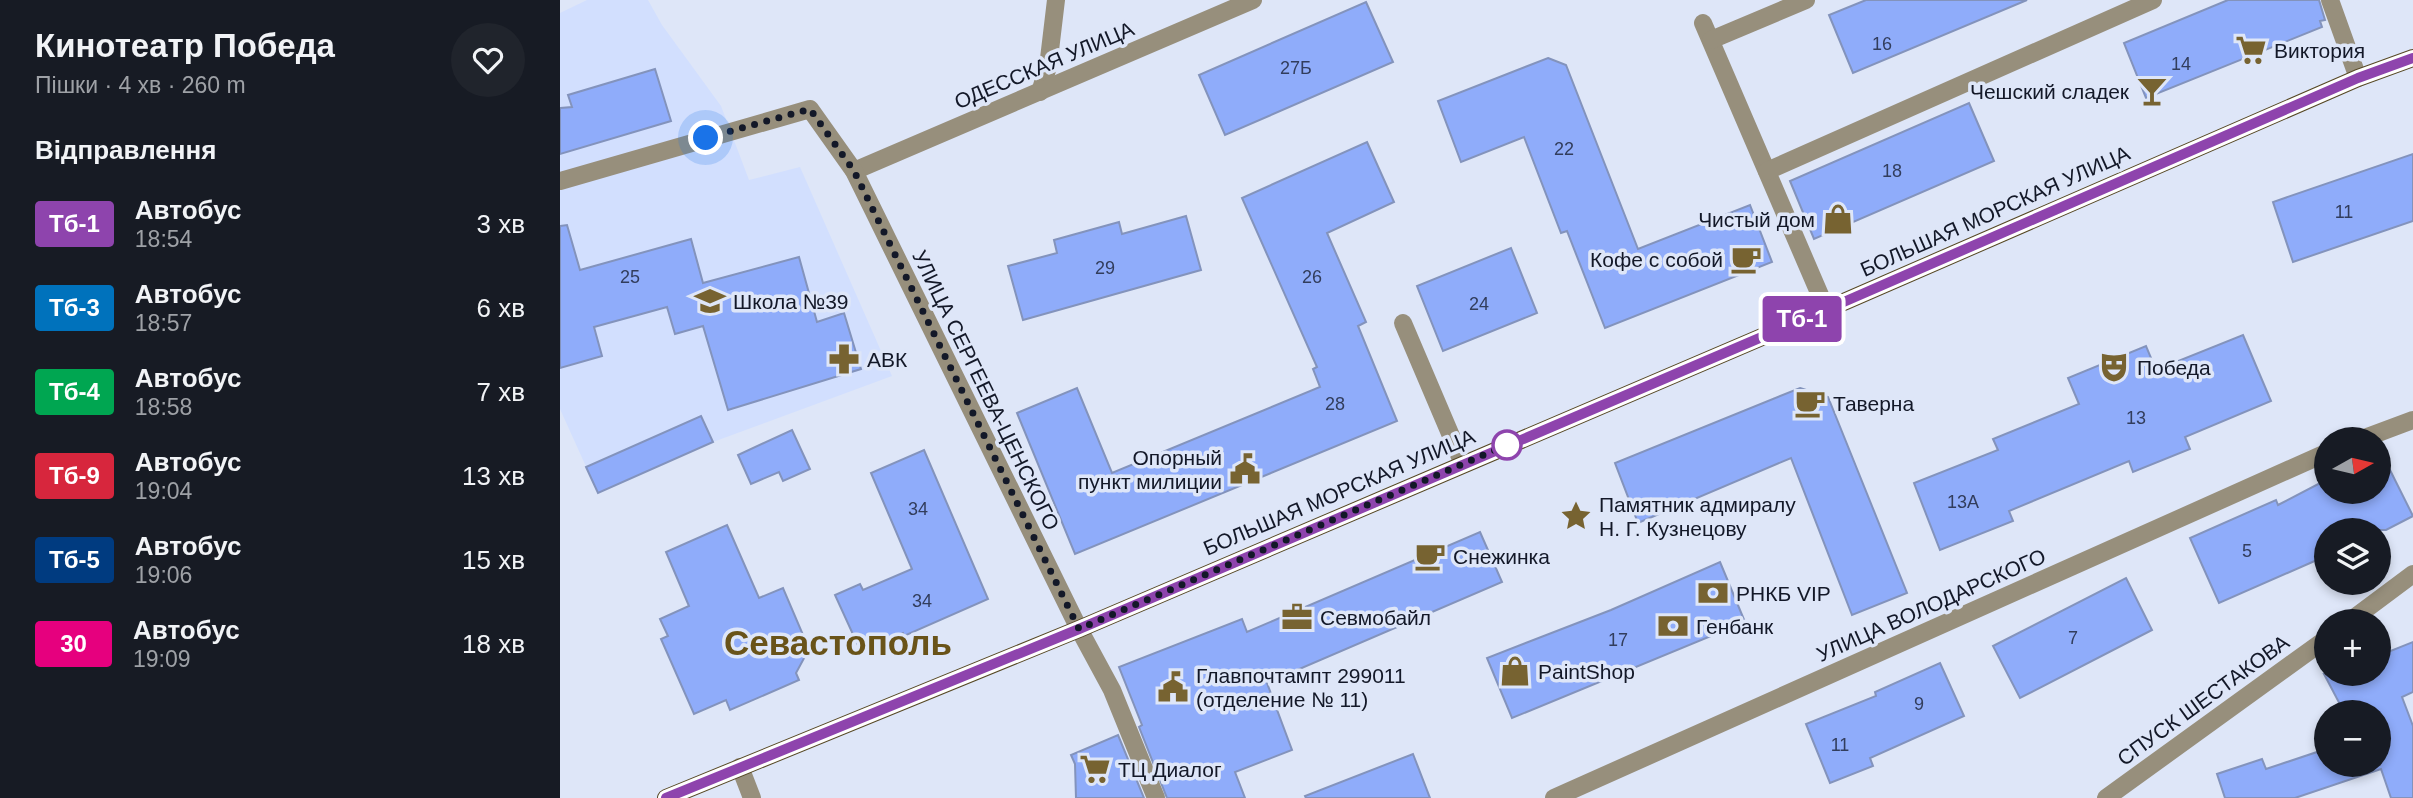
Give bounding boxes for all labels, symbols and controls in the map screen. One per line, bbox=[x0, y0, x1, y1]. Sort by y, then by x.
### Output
street label: ОДЕССКАЯ УЛИЦА bbox=[951, 17, 1137, 113]
button: heart bbox=[451, 23, 525, 97]
text: Кинотеатр Победа bbox=[35, 27, 335, 64]
supermarket icon: Виктория bbox=[2234, 33, 2268, 67]
house number: 16 bbox=[1872, 34, 1892, 54]
place label: Виктория bbox=[2274, 39, 2365, 62]
house number: 14 bbox=[2171, 54, 2191, 74]
house number: 27Б bbox=[1280, 58, 1312, 78]
text: Пішки · 4 хв · 260 m bbox=[35, 72, 246, 98]
bar icon: Чешский сладек bbox=[2135, 74, 2169, 108]
place label: Чешский сладек bbox=[1970, 80, 2130, 103]
your location bbox=[688, 120, 723, 155]
text: Відправлення bbox=[35, 135, 216, 165]
house number: 22 bbox=[1554, 139, 1574, 159]
street label: БОЛЬШАЯ МОРСКАЯ УЛИЦА bbox=[1857, 141, 2133, 281]
house number: 18 bbox=[1882, 161, 1902, 181]
text: Автобус bbox=[135, 195, 242, 225]
shop icon: Чистый дом bbox=[1821, 202, 1855, 236]
house number: 11 bbox=[2335, 202, 2353, 222]
place label: Чистый дом bbox=[1698, 208, 1815, 231]
text: 3 хв bbox=[477, 209, 525, 239]
text: Тб-1 bbox=[49, 210, 100, 237]
text: 18:54 bbox=[135, 226, 192, 252]
cafe icon: Кофе с собой bbox=[1729, 242, 1763, 276]
street label: УЛИЦА СЕРГЕЕВА-ЦЕНСКОГО bbox=[908, 246, 1064, 534]
place label: Кофе с собой bbox=[1590, 248, 1723, 271]
house number: 29 bbox=[1095, 258, 1115, 278]
house number: 25 bbox=[620, 267, 640, 287]
house number: 26 bbox=[1302, 267, 1322, 287]
text: Автобус bbox=[135, 279, 242, 309]
school or university icon: Школа №39 bbox=[693, 284, 727, 318]
place label: Школа №39 bbox=[733, 290, 849, 313]
text: 6 хв bbox=[477, 293, 525, 323]
text: Тб-3 bbox=[49, 294, 100, 321]
house number: 24 bbox=[1469, 294, 1489, 314]
line badge: Тб-1 bbox=[1753, 296, 1851, 342]
text: Тб-1 bbox=[1777, 305, 1827, 332]
text: 18:57 bbox=[135, 310, 192, 336]
pharmacy icon: АВК bbox=[827, 342, 861, 376]
place label: АВК bbox=[867, 348, 908, 371]
theatre icon: Победа bbox=[2097, 350, 2131, 384]
place label: Победа bbox=[2137, 356, 2211, 379]
text: Автобус bbox=[135, 363, 242, 393]
text: 7 хв bbox=[477, 377, 525, 407]
text: Тб-4 bbox=[49, 378, 100, 405]
cafe icon: Таверна bbox=[1793, 386, 1827, 420]
place label: Таверна bbox=[1833, 392, 1914, 415]
text: 18:58 bbox=[135, 394, 192, 420]
house number: 28 bbox=[1325, 394, 1345, 414]
house number: 13 bbox=[2126, 408, 2146, 428]
street label: БОЛЬШАЯ МОРСКАЯ УЛИЦА bbox=[1200, 424, 1478, 560]
north arrow bbox=[2314, 427, 2390, 504]
map controls bbox=[2314, 427, 2391, 777]
unlabelled marker bbox=[1492, 430, 1522, 460]
place label: Опорный пункт милиции bbox=[1078, 446, 1222, 493]
text: Автобус bbox=[135, 447, 242, 477]
public building icon: Опорный пункт милиции bbox=[1228, 452, 1262, 486]
text: 13 хв bbox=[462, 461, 525, 491]
text: Тб-9 bbox=[49, 462, 100, 489]
text: 19:04 bbox=[135, 478, 192, 504]
house number: 13А bbox=[1947, 492, 1979, 512]
place label: Памятник адмиралу Н. Г. Кузнецову bbox=[1599, 493, 1796, 540]
house number: 34 bbox=[908, 499, 928, 519]
place icon: Памятник адмиралу Н. Г. Кузнецову bbox=[1559, 499, 1593, 533]
button: layers bbox=[2314, 518, 2391, 595]
text: Автобус bbox=[135, 531, 242, 561]
cafe icon: Снежинка bbox=[1413, 539, 1447, 573]
house number: 5 bbox=[2242, 541, 2252, 561]
street label: УЛИЦА ВОЛОДАРСКОГО bbox=[1813, 544, 2049, 666]
text: 15 хв bbox=[462, 545, 525, 575]
place label: Снежинка bbox=[1453, 545, 1550, 568]
text: Тб-5 bbox=[49, 546, 100, 573]
text: 19:06 bbox=[135, 562, 192, 588]
bank icon: РНКБ VIP bbox=[1696, 576, 1730, 610]
place label: РНКБ VIP bbox=[1736, 582, 1831, 605]
house number: 34 bbox=[912, 591, 932, 611]
office icon: Севмобайл bbox=[1280, 600, 1314, 634]
place label: Севмобайл bbox=[1320, 606, 1431, 629]
bank icon: Генбанк bbox=[1656, 609, 1690, 643]
button: + bbox=[2314, 609, 2391, 686]
text: Автобус bbox=[133, 615, 240, 645]
place label: Генбанк bbox=[1696, 615, 1774, 638]
district label: Севастополь bbox=[724, 623, 952, 662]
house number: 7 bbox=[2068, 628, 2078, 648]
text: 18 хв bbox=[462, 629, 525, 659]
text: 30 bbox=[60, 630, 87, 657]
house number: 17 bbox=[1608, 630, 1628, 650]
street label: СПУСК ШЕСТАКОВА bbox=[2113, 630, 2293, 770]
text: 19:09 bbox=[133, 646, 191, 672]
shop icon: PaintShop bbox=[1498, 654, 1532, 688]
place label: PaintShop bbox=[1538, 660, 1635, 683]
place label: Главпочтампт 299011 (отделение № 11) bbox=[1196, 664, 1406, 711]
public building icon: Главпочтампт 299011 (отделение № 11) bbox=[1156, 670, 1190, 704]
house number: 9 bbox=[1914, 694, 1924, 714]
button: − bbox=[2314, 700, 2391, 777]
house number: 11 bbox=[1831, 735, 1849, 755]
supermarket icon: ТЦ Диалог bbox=[1078, 752, 1112, 786]
place label: ТЦ Диалог bbox=[1118, 758, 1222, 781]

